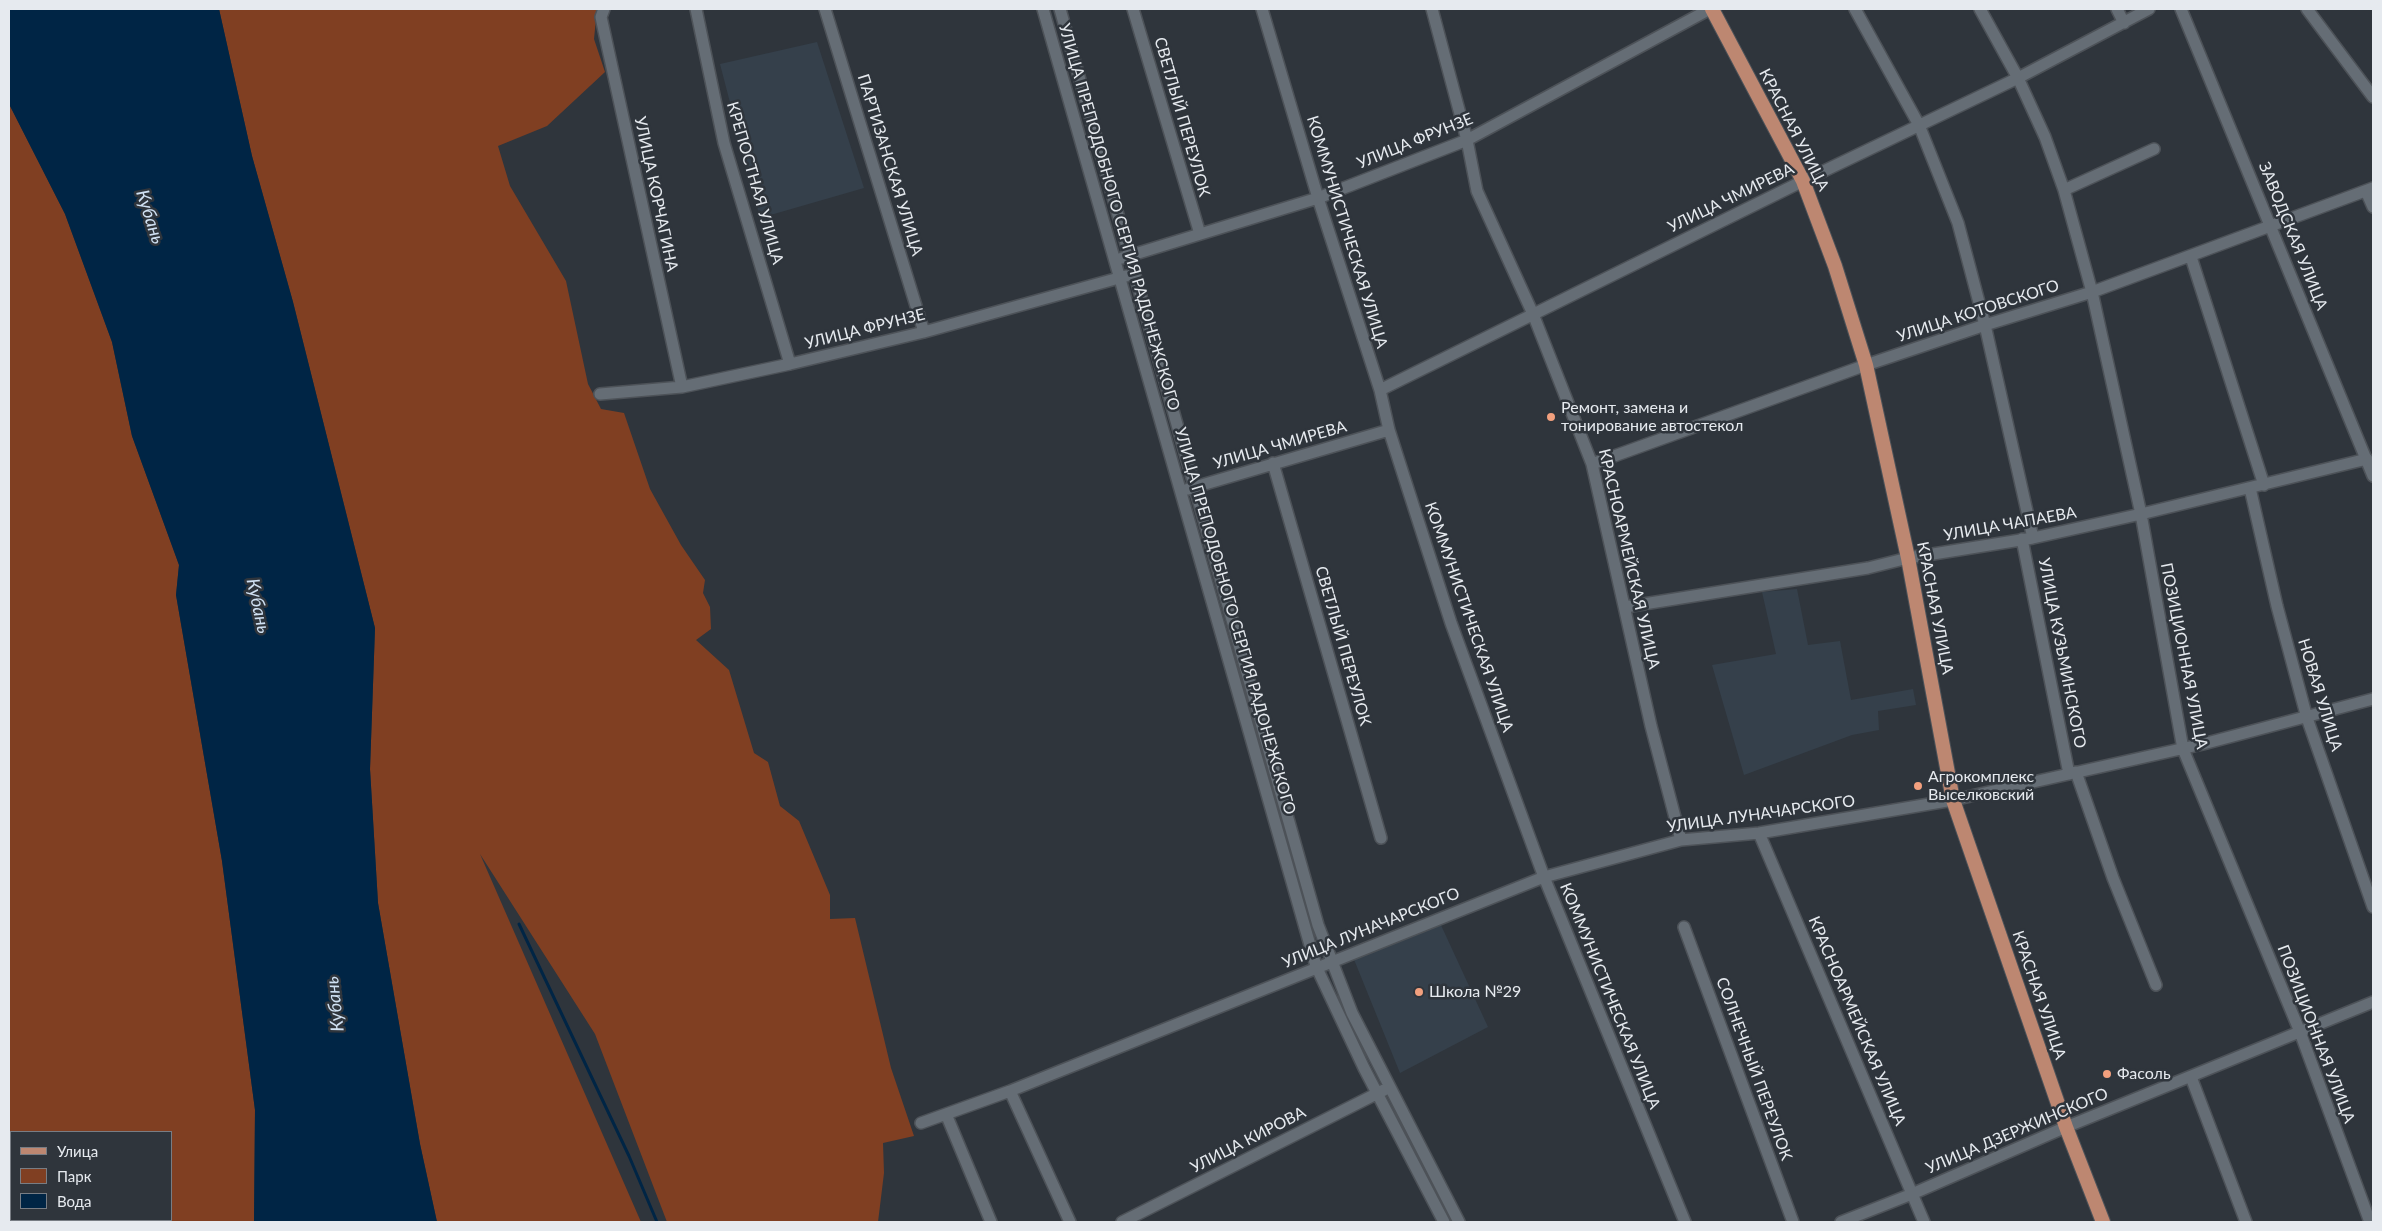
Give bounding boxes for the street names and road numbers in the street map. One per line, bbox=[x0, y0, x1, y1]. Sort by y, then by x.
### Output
street label: УЛИЦА ПРЕПОДОБНОГО СЕРГИЯ РАДОНЕЖСКОГО bbox=[1054, 21, 1184, 413]
street label: СВЕТЛЫЙ ПЕРЕУЛОК bbox=[1150, 35, 1214, 199]
street label: КРАСНАЯ УЛИЦА bbox=[1755, 66, 1833, 194]
street label: ПАРТИЗАНСКАЯ УЛИЦА bbox=[853, 72, 927, 258]
street label: КРЕПОСТНАЯ УЛИЦА bbox=[723, 99, 787, 267]
street label: УЛИЦА ФРУНЗЕ bbox=[1354, 109, 1476, 173]
street label: КОММУНИСТИЧЕСКАЯ УЛИЦА bbox=[1302, 113, 1392, 351]
street label: УЛИЦА КОРЧАГИНА bbox=[630, 115, 682, 273]
street label: УЛИЦА ЧМИРЕВА bbox=[1665, 159, 1797, 237]
street label: ЗАВОДСКАЯ УЛИЦА bbox=[2254, 159, 2332, 313]
street label: УЛИЦА КОТОВСКОГО bbox=[1894, 276, 2062, 346]
street label: УЛИЦА ФРУНЗЕ bbox=[803, 305, 927, 353]
street label: УЛИЦА ЧМИРЕВА bbox=[1211, 417, 1349, 473]
street label: УЛИЦА ПРЕПОДОБНОГО СЕРГИЯ РАДОНЕЖСКОГО bbox=[1170, 425, 1300, 817]
street label: КРАСНОАРМЕЙСКАЯ УЛИЦА bbox=[1594, 447, 1664, 671]
street label: КОММУНИСТИЧЕСКАЯ УЛИЦА bbox=[1420, 499, 1518, 735]
street label: УЛИЦА ЧАПАЕВА bbox=[1942, 503, 2078, 545]
street label: КРАСНАЯ УЛИЦА bbox=[1913, 540, 1957, 676]
street label: УЛИЦА КУЗЬМИНСКОГО bbox=[2034, 556, 2090, 750]
street label: ПОЗИЦИОННАЯ УЛИЦА bbox=[2157, 561, 2211, 751]
street label: СВЕТЛЫЙ ПЕРЕУЛОК bbox=[1311, 564, 1375, 728]
street label: НОВАЯ УЛИЦА bbox=[2294, 636, 2346, 754]
street label: УЛИЦА ЛУНАЧАРСКОГО bbox=[1666, 791, 1856, 837]
street label: КОММУНИСТИЧЕСКАЯ УЛИЦА bbox=[1556, 880, 1664, 1112]
street label: УЛИЦА ЛУНАЧАРСКОГО bbox=[1280, 884, 1462, 972]
street label: КРАСНОАРМЕЙСКАЯ УЛИЦА bbox=[1804, 914, 1910, 1128]
street label: КРАСНАЯ УЛИЦА bbox=[2008, 928, 2070, 1062]
street label: ПОЗИЦИОННАЯ УЛИЦА bbox=[2273, 942, 2359, 1126]
street label: СОЛНЕЧНЫЙ ПЕРЕУЛОК bbox=[1712, 975, 1796, 1163]
street label: УЛИЦА ДЗЕРЖИНСКОГО bbox=[1923, 1084, 2111, 1178]
street label: УЛИЦА КИРОВА bbox=[1187, 1103, 1309, 1177]

